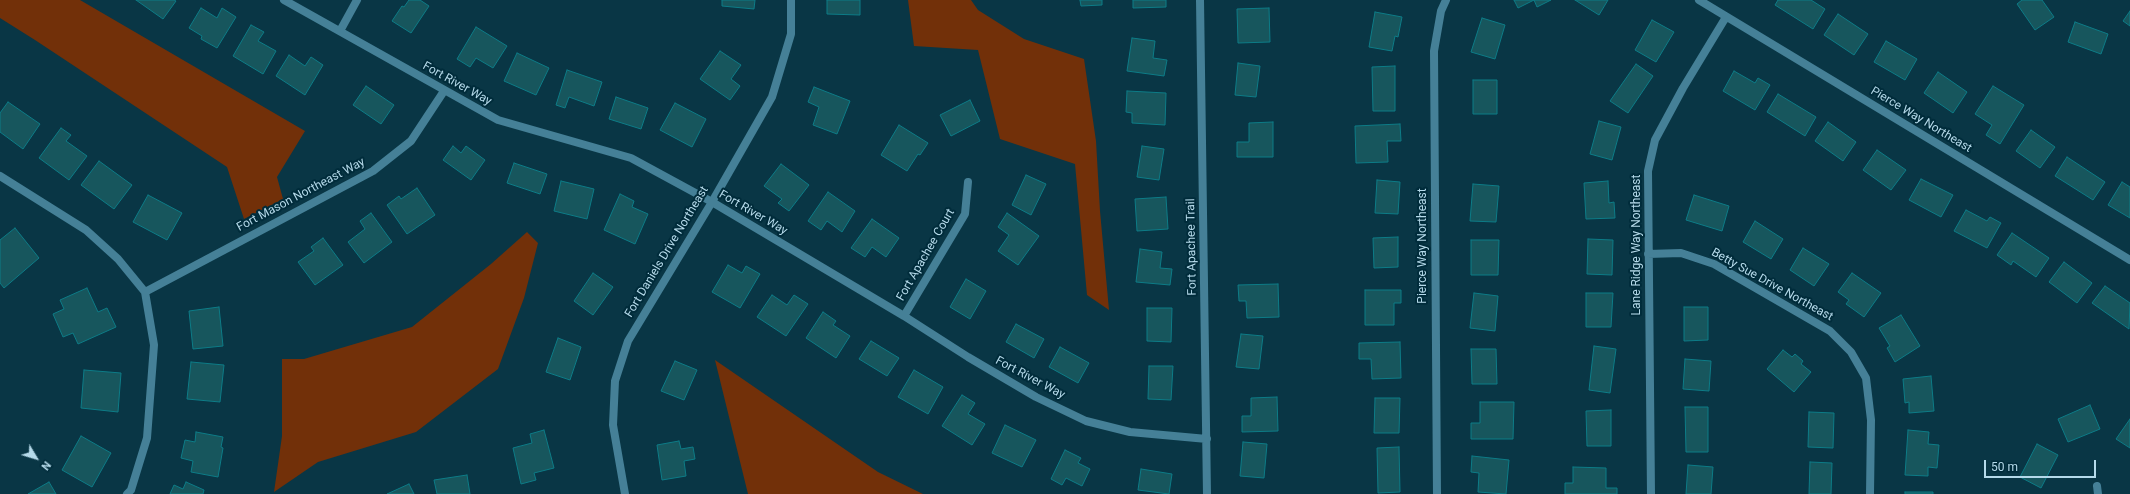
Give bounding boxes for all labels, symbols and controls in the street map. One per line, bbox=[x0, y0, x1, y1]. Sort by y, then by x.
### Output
street label: Fort River Way bbox=[420, 59, 494, 109]
street label: Pierce Way Northeast bbox=[1868, 84, 1974, 156]
street label: Fort Mason Northeast Way bbox=[234, 155, 368, 235]
street label: Lane Ridge Way Northeast bbox=[1630, 175, 1644, 315]
street label: Fort Daniels Drive Northeast bbox=[622, 184, 712, 320]
street label: Fort River Way bbox=[716, 188, 790, 238]
street label: Pierce Way Northeast bbox=[1416, 188, 1430, 304]
street label: Fort Apachee Trail bbox=[1184, 198, 1200, 296]
street label: Fort Apachee Court bbox=[894, 206, 958, 304]
street label: Betty Sue Drive Northeast bbox=[1709, 246, 1835, 324]
street label: Fort River Way bbox=[993, 354, 1067, 402]
north arrow bbox=[16, 438, 56, 478]
scale bar bbox=[1986, 452, 2098, 478]
text: N bbox=[38, 459, 53, 473]
text: 50 m bbox=[1991, 460, 2018, 474]

